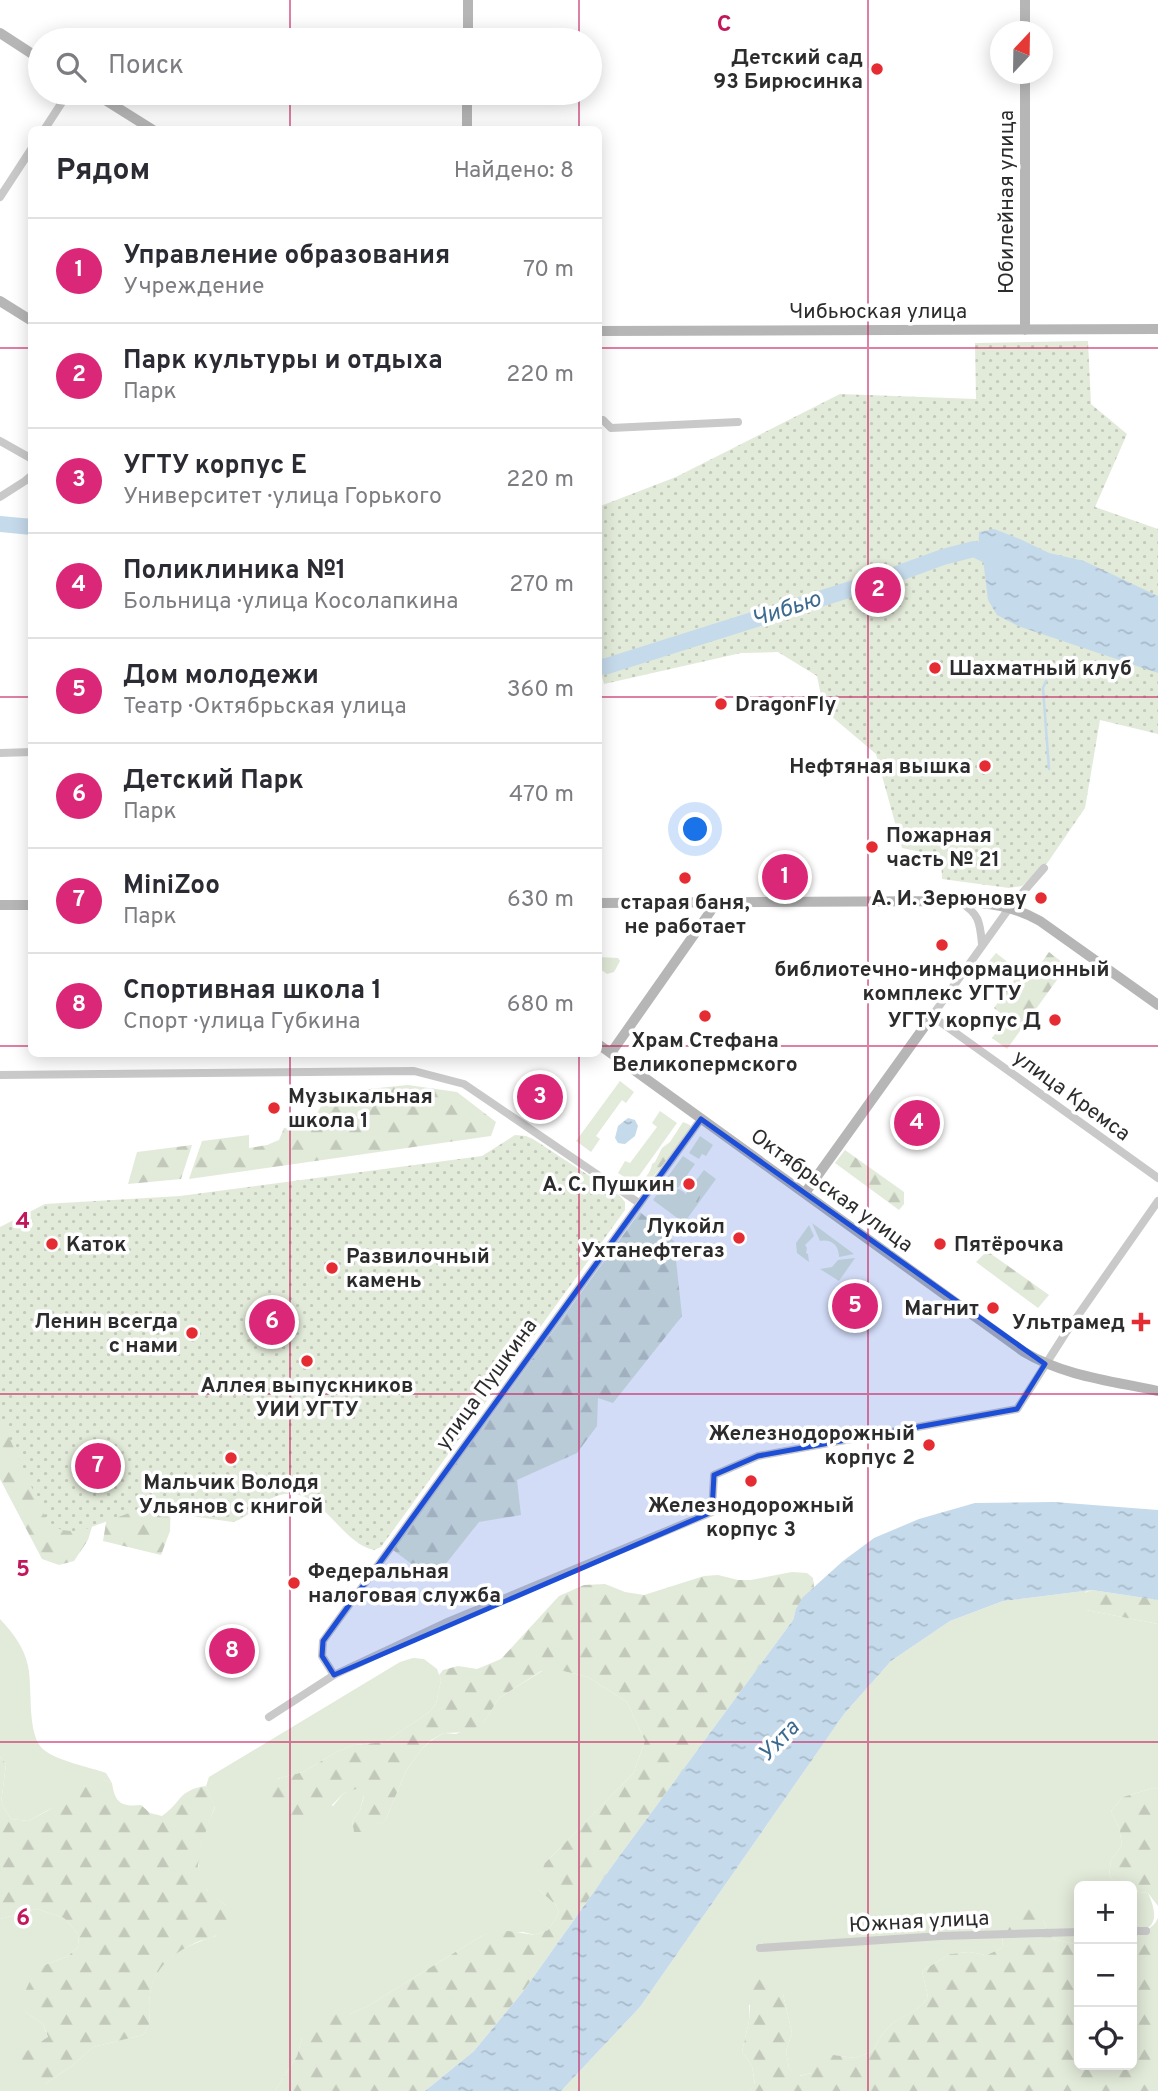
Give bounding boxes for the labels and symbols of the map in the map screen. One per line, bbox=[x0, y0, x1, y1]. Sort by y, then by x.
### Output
text: C bbox=[717, 11, 731, 40]
north arrow bbox=[990, 21, 1053, 84]
place label: Детский сад 93 Бирюсинка bbox=[713, 45, 863, 96]
marker: Детский сад 93 Бирюсинка bbox=[869, 61, 885, 77]
street label: Юбилейная улица bbox=[994, 110, 1021, 294]
street label: Чибьюская улица bbox=[789, 299, 967, 326]
pin: 2 bbox=[855, 564, 901, 616]
water label: Чибью bbox=[749, 585, 826, 635]
place label: Шахматный клуб bbox=[949, 656, 1132, 683]
marker: Шахматный клуб bbox=[927, 660, 943, 676]
place label: DragonFly bbox=[735, 692, 836, 719]
marker: DragonFly bbox=[713, 696, 729, 712]
place label: Нефтяная вышка bbox=[789, 754, 971, 781]
marker: Нефтяная вышка bbox=[977, 758, 993, 774]
your location bbox=[678, 812, 712, 846]
place label: Пожарная часть № 21 bbox=[886, 823, 1000, 874]
marker: Пожарная часть № 21 bbox=[864, 839, 880, 855]
pin: 1 bbox=[762, 851, 808, 903]
marker: старая баня, не работает bbox=[677, 870, 693, 886]
place label: А. И. Зерюнову bbox=[871, 886, 1027, 913]
place label: старая баня, не работает bbox=[620, 890, 750, 941]
marker: А. И. Зерюнову bbox=[1033, 890, 1049, 906]
marker: библиотечно-информационный комплекс УГТУ bbox=[934, 937, 950, 953]
place label: библиотечно-информационный комплекс УГТУ bbox=[774, 957, 1110, 1008]
marker: Храм Стефана Великопермского bbox=[697, 1008, 713, 1024]
place label: УГТУ корпус Д bbox=[887, 1008, 1041, 1035]
marker: УГТУ корпус Д bbox=[1047, 1012, 1063, 1028]
place label: Храм Стефана Великопермского bbox=[612, 1028, 798, 1079]
street label: улица Кремса bbox=[1007, 1045, 1135, 1148]
pin: 3 bbox=[517, 1071, 563, 1123]
place label: Музыкальная школа 1 bbox=[288, 1084, 433, 1135]
pin: 4 bbox=[894, 1097, 940, 1149]
marker: Музыкальная школа 1 bbox=[266, 1100, 282, 1116]
street label: Октябрьская улица bbox=[744, 1123, 918, 1259]
place label: А. С. Пушкин bbox=[542, 1172, 675, 1199]
marker: А. С. Пушкин bbox=[681, 1176, 697, 1192]
text: 4 bbox=[16, 1208, 30, 1237]
place label: Лукойл Ухтанефтегаз bbox=[581, 1214, 725, 1265]
marker: Лукойл Ухтанефтегаз bbox=[731, 1230, 747, 1246]
place label: Каток bbox=[66, 1232, 127, 1259]
place label: Пятёрочка bbox=[954, 1232, 1064, 1259]
marker: Каток bbox=[44, 1236, 60, 1252]
marker: Пятёрочка bbox=[932, 1236, 948, 1252]
place label: Развилочный камень bbox=[346, 1244, 490, 1295]
marker: Развилочный камень bbox=[324, 1260, 340, 1276]
pin: 5 bbox=[832, 1280, 878, 1332]
pin: 6 bbox=[249, 1296, 295, 1348]
place label: Магнит bbox=[904, 1296, 979, 1323]
marker: Магнит bbox=[985, 1300, 1001, 1316]
place label: Ленин всегда с нами bbox=[34, 1309, 178, 1360]
place label: Ультрамед bbox=[1012, 1310, 1125, 1337]
marker: Ультрамед bbox=[1131, 1312, 1151, 1332]
street label: улица Пушкина bbox=[430, 1314, 544, 1456]
marker: Ленин всегда с нами bbox=[184, 1325, 200, 1341]
marker: Аллея выпускников УИИ УГТУ bbox=[299, 1353, 315, 1369]
place label: Аллея выпускников УИИ УГТУ bbox=[200, 1373, 414, 1424]
place label: Железнодорожный корпус 2 bbox=[709, 1421, 915, 1472]
marker: Железнодорожный корпус 2 bbox=[921, 1437, 937, 1453]
pin: 7 bbox=[75, 1440, 121, 1492]
marker: Мальчик Володя Ульянов с книгой bbox=[223, 1450, 239, 1466]
place label: Мальчик Володя Ульянов с книгой bbox=[139, 1470, 323, 1521]
marker: Железнодорожный корпус 3 bbox=[743, 1473, 759, 1489]
place label: Железнодорожный корпус 3 bbox=[648, 1493, 854, 1544]
text: 5 bbox=[16, 1556, 30, 1585]
place label: Федеральная налоговая служба bbox=[308, 1559, 501, 1610]
marker: Федеральная налоговая служба bbox=[286, 1575, 302, 1591]
pin: 8 bbox=[209, 1625, 255, 1677]
water label: Ухта bbox=[753, 1715, 807, 1769]
text: 6 bbox=[16, 1905, 30, 1934]
street label: Южная улица bbox=[848, 1905, 990, 1940]

